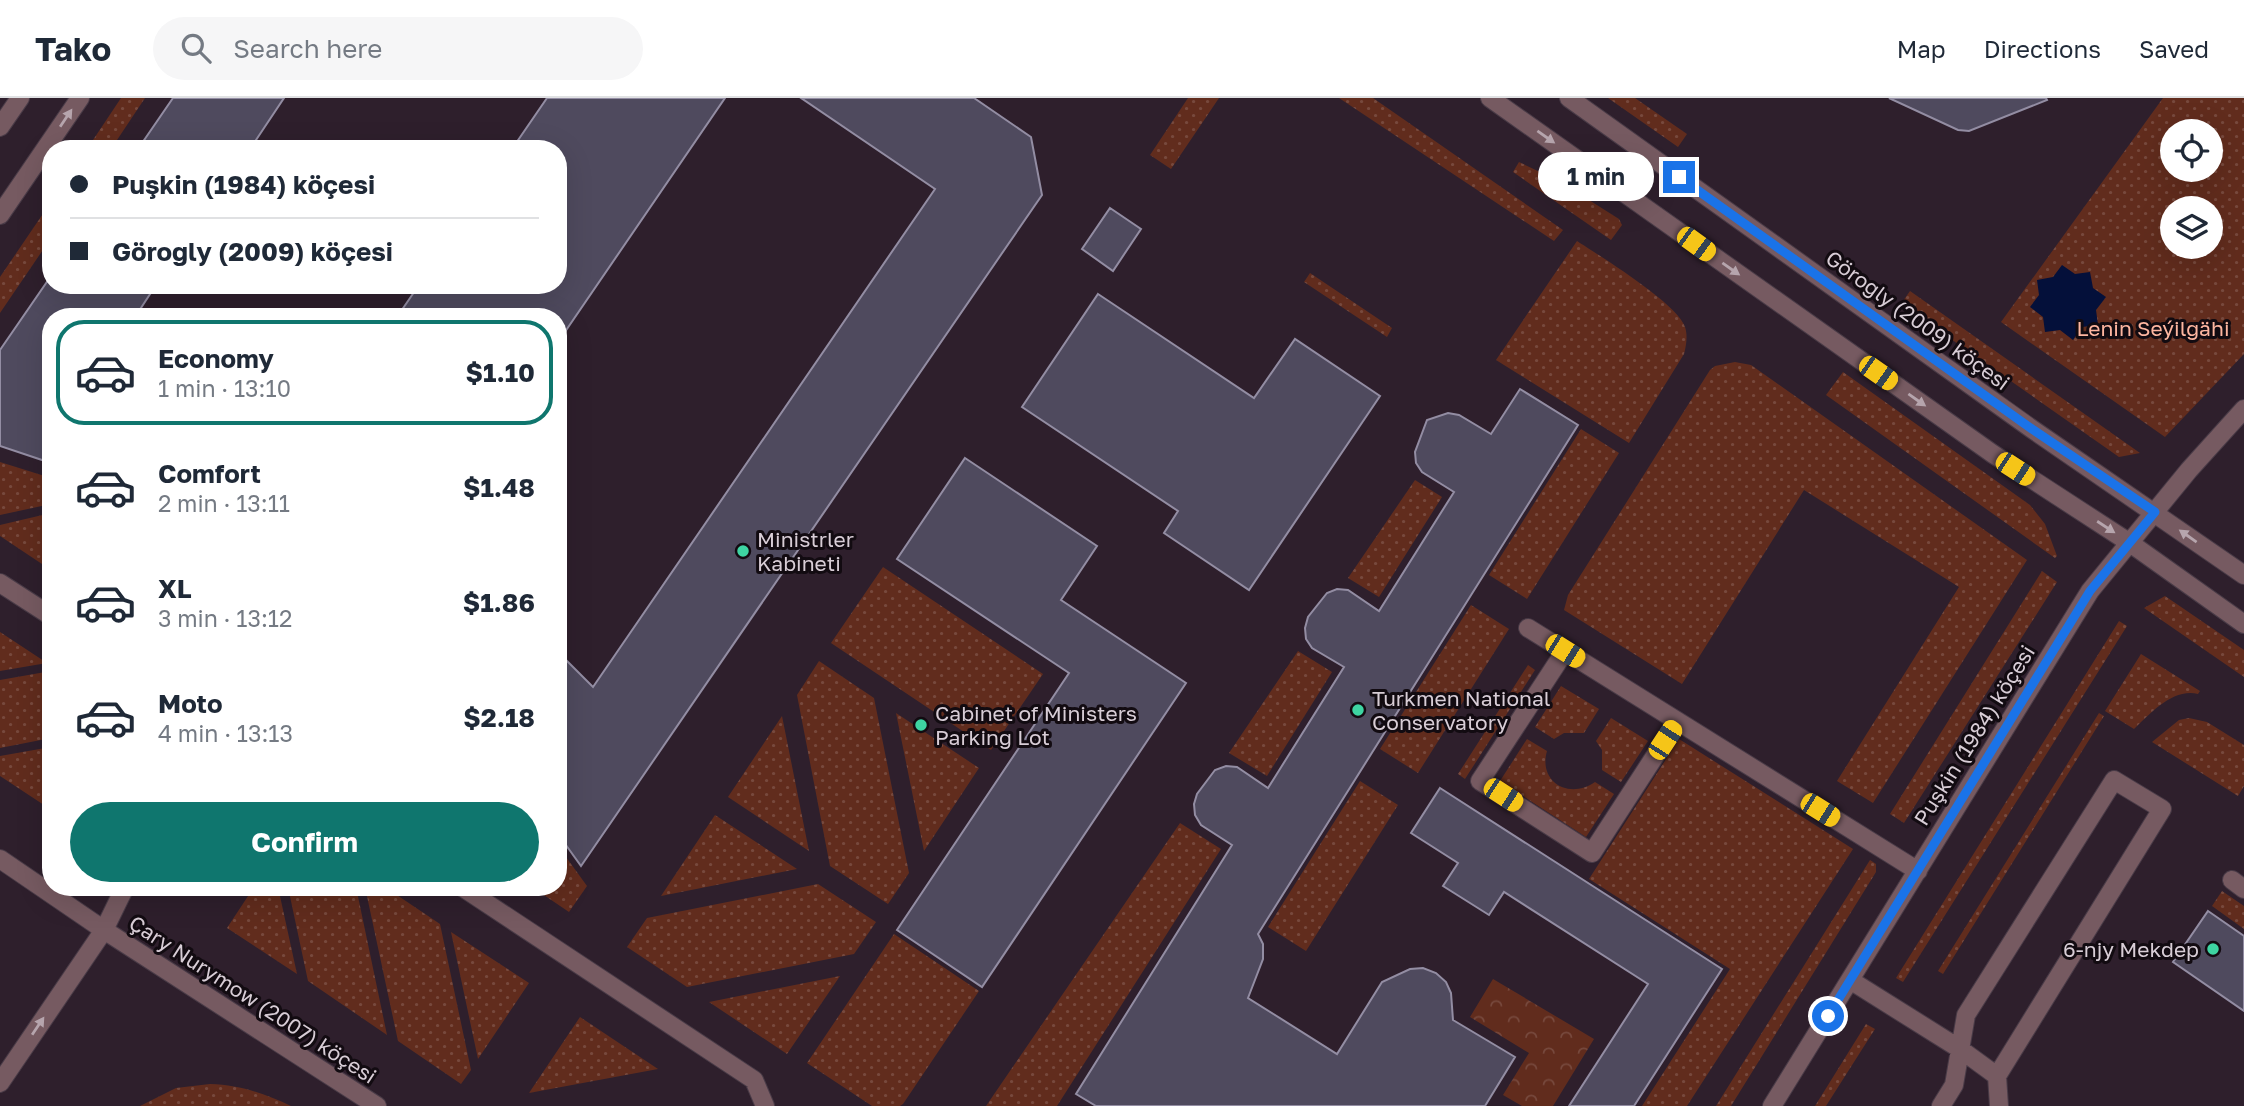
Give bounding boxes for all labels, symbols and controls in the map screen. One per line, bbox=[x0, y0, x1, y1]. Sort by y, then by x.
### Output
search box bbox=[153, 17, 643, 80]
text: Tako bbox=[35, 29, 111, 68]
icon: search bbox=[177, 29, 215, 67]
text: Search here bbox=[233, 33, 382, 64]
text: Map bbox=[1897, 34, 1946, 63]
text: Directions bbox=[1984, 34, 2101, 63]
text: Saved bbox=[2139, 34, 2209, 63]
one-way arrow bbox=[59, 109, 73, 127]
map controls bbox=[2160, 119, 2223, 259]
button: locate bbox=[2160, 119, 2223, 182]
one-way arrow bbox=[1537, 130, 1555, 144]
callout: 1 min bbox=[1539, 153, 1654, 202]
route end bbox=[1663, 161, 1695, 193]
text: 1 min bbox=[1567, 162, 1625, 190]
text: Puşkin (1984) köçesi bbox=[112, 169, 375, 200]
button: layers bbox=[2160, 196, 2223, 259]
car bbox=[1673, 223, 1720, 265]
text: Görogly (2009) köçesi bbox=[112, 236, 393, 267]
street label: Görogly (2009) köçesi bbox=[1821, 245, 2015, 395]
one-way arrow bbox=[1722, 262, 1740, 276]
park label: Lenin Seýilgähi bbox=[2076, 315, 2230, 341]
icon: car bbox=[74, 341, 137, 404]
text: Economy bbox=[158, 343, 274, 374]
car bbox=[1855, 352, 1902, 394]
text: $1.10 bbox=[466, 357, 535, 388]
text: 1 min · 13:10 bbox=[158, 374, 291, 402]
one-way arrow bbox=[1908, 393, 1926, 407]
car bbox=[1992, 449, 2039, 489]
icon: car bbox=[74, 456, 137, 519]
text: Comfort bbox=[158, 458, 261, 489]
text: $1.48 bbox=[463, 472, 535, 503]
text: 2 min · 13:11 bbox=[158, 489, 290, 517]
one-way arrow bbox=[2096, 521, 2116, 534]
place label: Ministrler Kabineti bbox=[757, 526, 854, 576]
one-way arrow bbox=[2179, 529, 2197, 543]
marker: Ministrler Kabineti bbox=[735, 543, 751, 559]
icon: car bbox=[74, 571, 137, 634]
text: XL bbox=[158, 573, 192, 604]
text: $1.86 bbox=[463, 587, 535, 618]
text: 3 min · 13:12 bbox=[158, 604, 292, 632]
car bbox=[1542, 631, 1589, 671]
street label: Puşkin (1984) köçesi bbox=[1908, 640, 2040, 830]
place label: Turkmen National Conservatory bbox=[1372, 685, 1551, 735]
icon: car bbox=[74, 686, 137, 749]
text: Moto bbox=[158, 688, 223, 719]
place label: Cabinet of Ministers Parking Lot bbox=[935, 700, 1137, 750]
text: $2.18 bbox=[463, 702, 535, 733]
marker: Turkmen National Conservatory bbox=[1350, 702, 1366, 718]
marker: Cabinet of Ministers Parking Lot bbox=[913, 717, 929, 733]
car bbox=[1645, 717, 1686, 763]
text: 4 min · 13:13 bbox=[158, 719, 293, 747]
car bbox=[1480, 775, 1527, 815]
car bbox=[1797, 790, 1844, 830]
button: Confirm bbox=[70, 802, 539, 882]
street label: Çary Nurymow (2007) köçesi bbox=[125, 909, 381, 1089]
place label: 6-njy Mekdep bbox=[2063, 936, 2199, 962]
marker: 6-njy Mekdep bbox=[2205, 941, 2221, 957]
route start bbox=[1812, 1000, 1844, 1032]
one-way arrow bbox=[32, 1016, 45, 1036]

